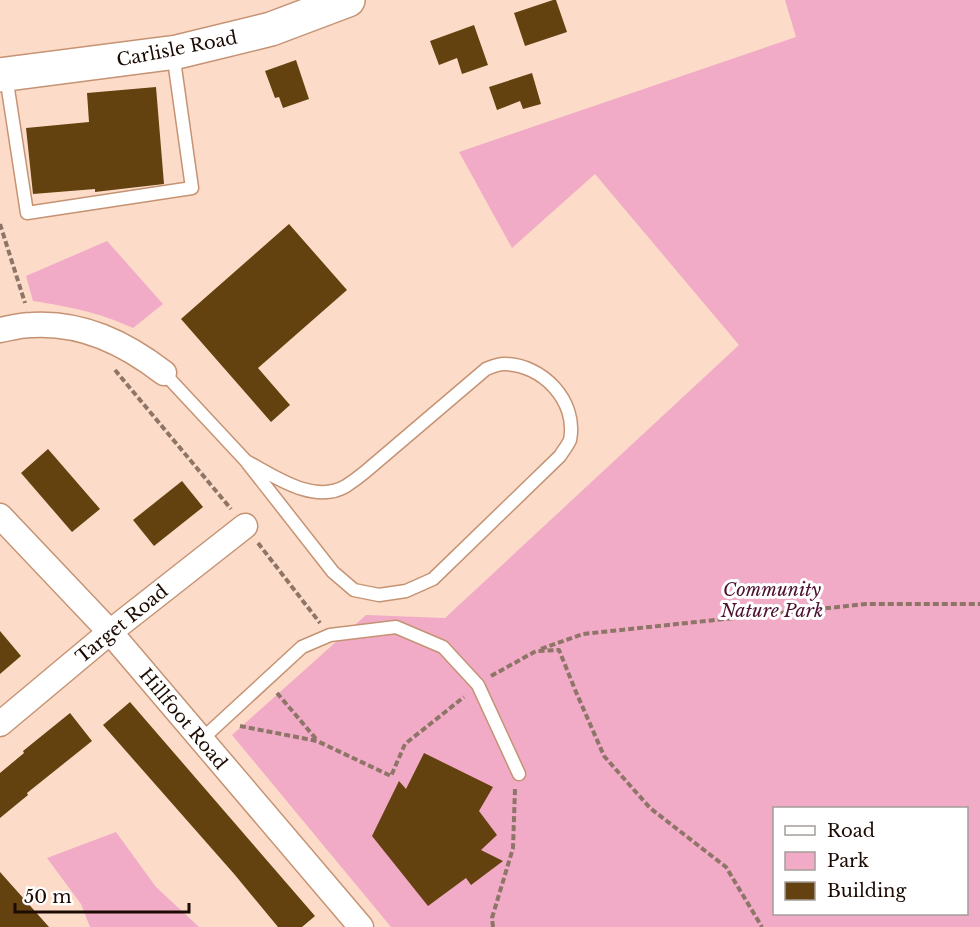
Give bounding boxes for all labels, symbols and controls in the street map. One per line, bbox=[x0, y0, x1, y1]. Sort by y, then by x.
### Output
street label: Carlisle Road bbox=[115, 27, 239, 71]
park label: Community Nature Park bbox=[720, 579, 823, 622]
street label: Target Road bbox=[72, 580, 172, 668]
street label: Hillfoot Road bbox=[134, 664, 232, 774]
legend bbox=[773, 807, 968, 915]
text: Road bbox=[827, 820, 875, 842]
text: Park bbox=[827, 850, 869, 872]
scale bar bbox=[15, 876, 189, 914]
text: Building bbox=[827, 880, 906, 902]
text: 50 m bbox=[24, 886, 72, 908]

